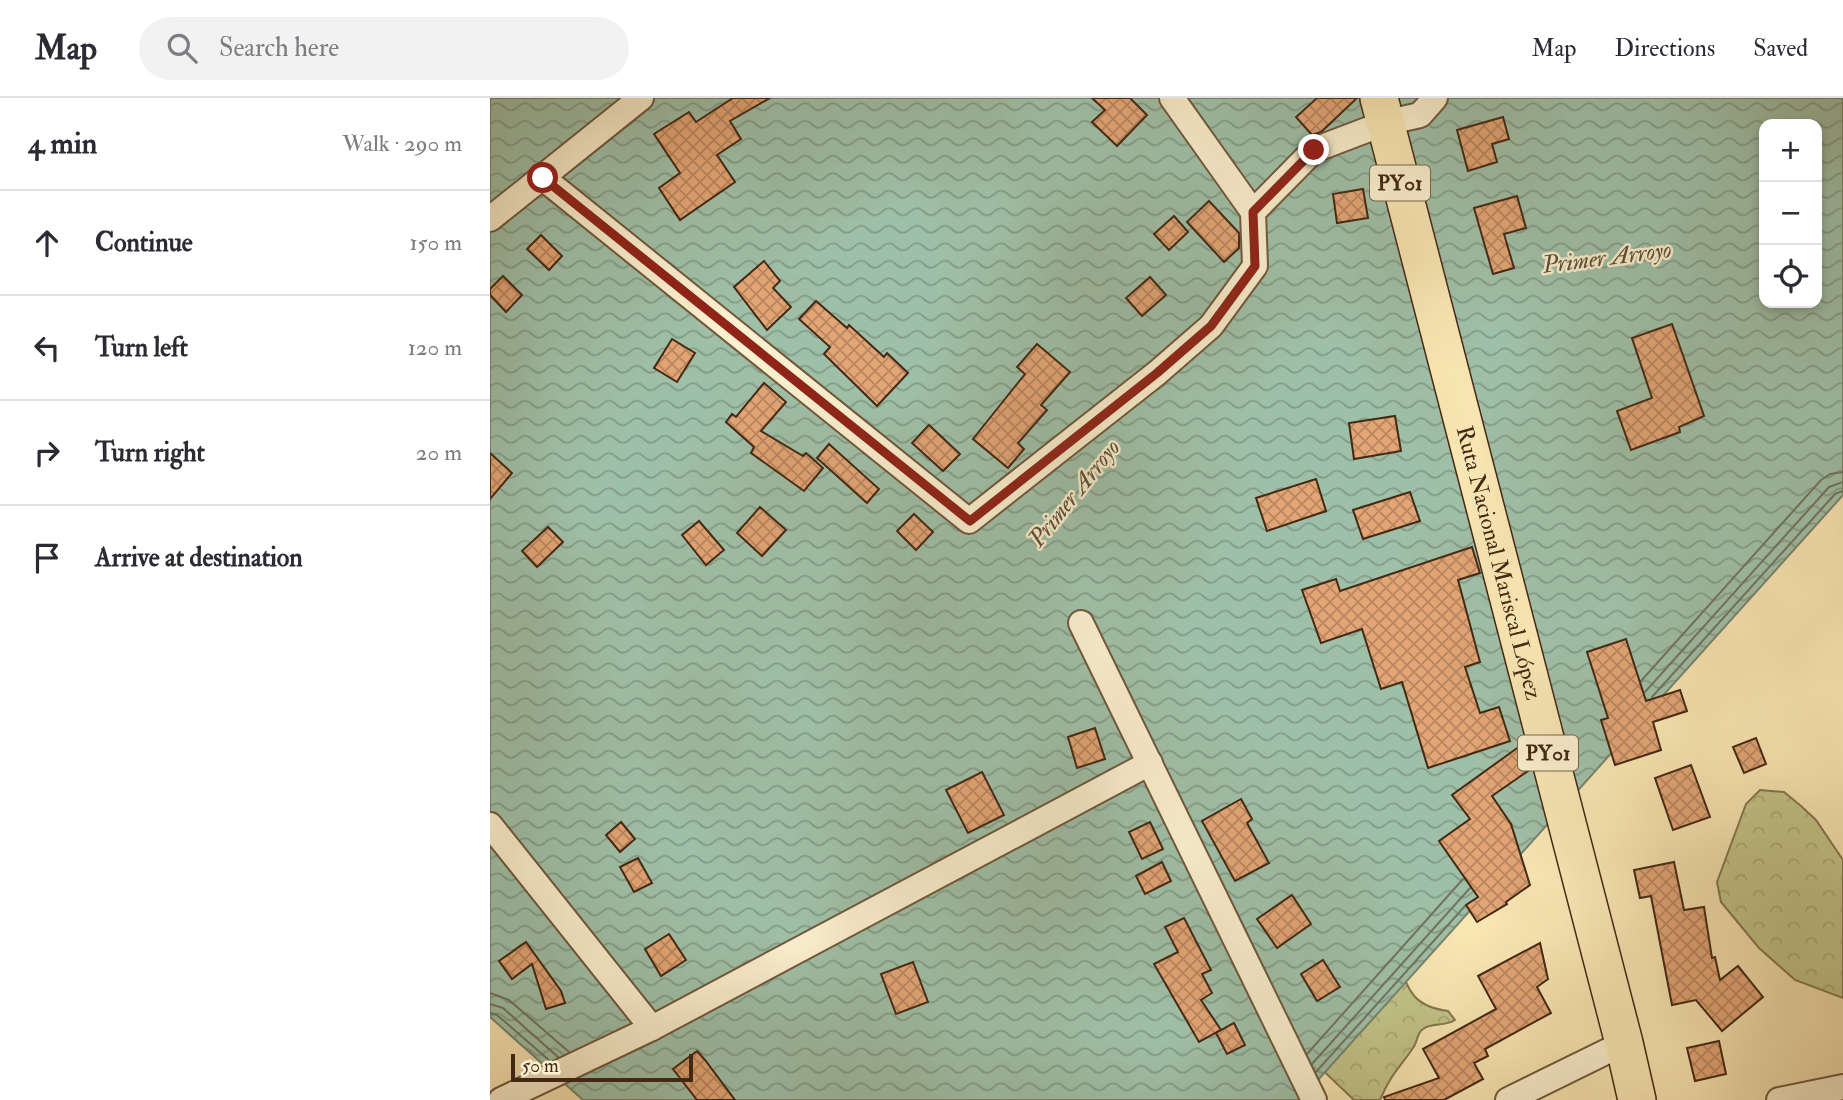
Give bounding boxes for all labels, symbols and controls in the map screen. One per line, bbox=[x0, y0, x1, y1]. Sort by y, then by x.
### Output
search box bbox=[139, 17, 629, 80]
text: Map bbox=[35, 28, 97, 69]
icon: search bbox=[163, 29, 201, 67]
text: Search here bbox=[219, 32, 339, 64]
text: Map bbox=[1531, 33, 1576, 64]
text: Directions bbox=[1614, 33, 1715, 64]
text: Saved bbox=[1753, 33, 1808, 64]
map controls bbox=[1759, 119, 1822, 308]
button: + bbox=[1759, 119, 1822, 182]
text: 4 min bbox=[28, 125, 97, 162]
text: Walk · 290 m bbox=[342, 129, 462, 158]
route end bbox=[1298, 134, 1329, 165]
route start bbox=[527, 162, 558, 193]
road number: PY01 bbox=[1370, 166, 1430, 200]
button: − bbox=[1759, 182, 1822, 245]
icon: ahead bbox=[28, 224, 66, 262]
text: Continue bbox=[95, 227, 193, 259]
text: 150 m bbox=[409, 228, 462, 257]
water label: Primer Arroyo bbox=[1540, 234, 1673, 281]
button: locate bbox=[1759, 245, 1822, 308]
icon: left bbox=[28, 329, 66, 367]
text: Turn left bbox=[95, 332, 188, 364]
text: 120 m bbox=[408, 333, 462, 362]
street label: Ruta Nacional Mariscal López bbox=[1450, 423, 1548, 703]
water label: Primer Arroyo bbox=[1021, 433, 1127, 554]
icon: right bbox=[28, 434, 66, 472]
text: Turn right bbox=[95, 437, 205, 469]
text: 20 m bbox=[416, 438, 462, 467]
icon: arrive bbox=[28, 539, 66, 577]
text: Arrive at destination bbox=[95, 542, 303, 574]
road number: PY01 bbox=[1518, 736, 1578, 770]
scale bar bbox=[511, 1051, 693, 1083]
text: 50 m bbox=[522, 1054, 559, 1078]

